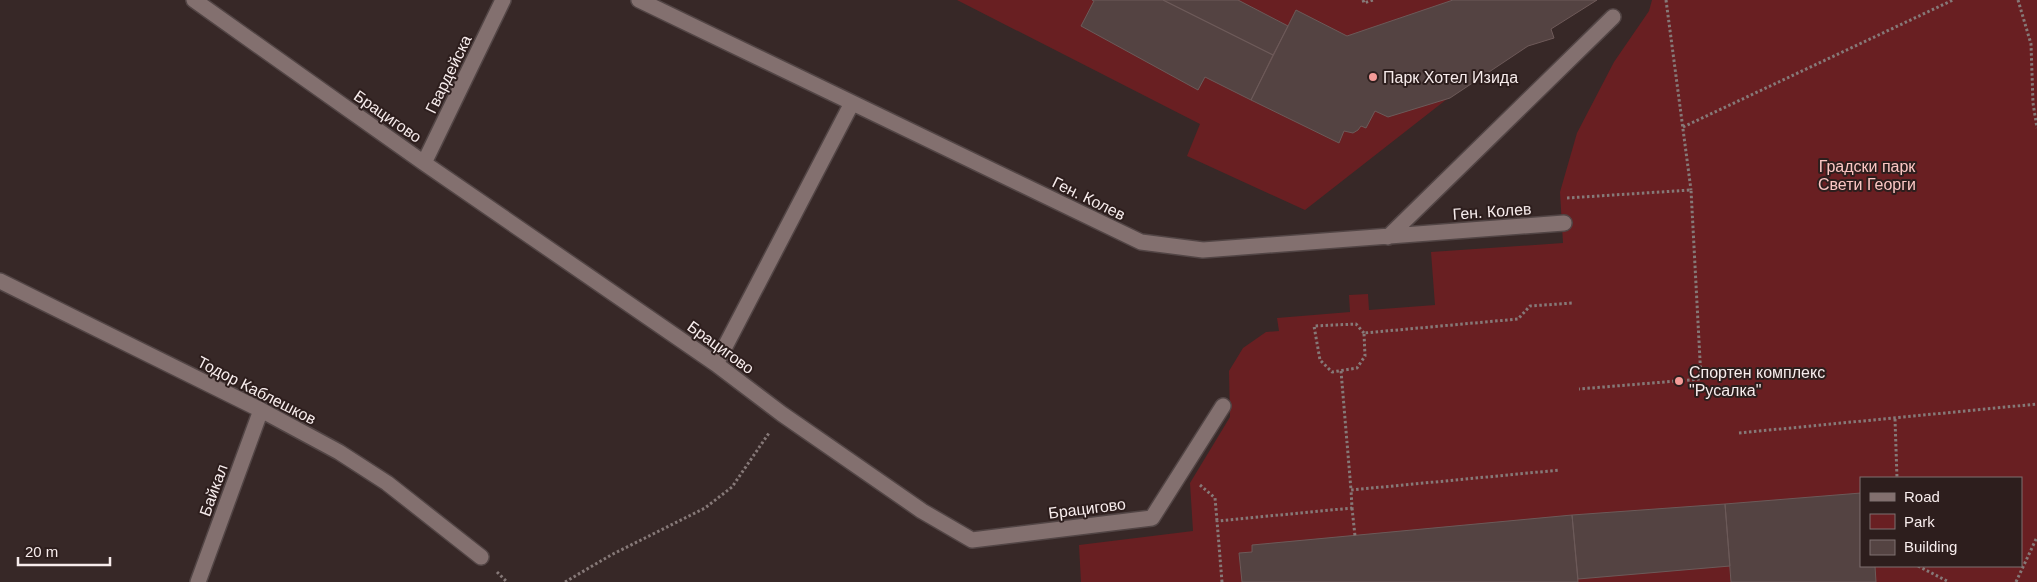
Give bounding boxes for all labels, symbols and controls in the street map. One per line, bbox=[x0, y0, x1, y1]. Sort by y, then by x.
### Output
street label: Гвардейска bbox=[422, 32, 475, 116]
place label: Парк Хотел Изида bbox=[1383, 69, 1518, 86]
marker: Парк Хотел Изида bbox=[1367, 71, 1379, 83]
street label: Брацигово bbox=[351, 87, 425, 146]
park label: Градски парк Свети Георги bbox=[1818, 158, 1916, 193]
street label: Ген. Колев bbox=[1050, 174, 1128, 223]
street label: Ген. Колев bbox=[1452, 200, 1532, 223]
street label: Брацигово bbox=[684, 318, 757, 377]
street label: Тодор Каблешков bbox=[195, 353, 319, 428]
place label: Спортен комплекс "Русалка" bbox=[1689, 364, 1825, 399]
marker: Спортен комплекс "Русалка" bbox=[1673, 375, 1685, 387]
street label: Байкал bbox=[196, 462, 231, 518]
legend bbox=[1860, 477, 2022, 567]
text: Road bbox=[1904, 488, 1940, 505]
street label: Брацигово bbox=[1047, 495, 1127, 522]
text: Park bbox=[1904, 513, 1935, 530]
scale bar bbox=[18, 534, 110, 566]
text: Building bbox=[1904, 538, 1957, 555]
text: 20 m bbox=[25, 543, 58, 560]

